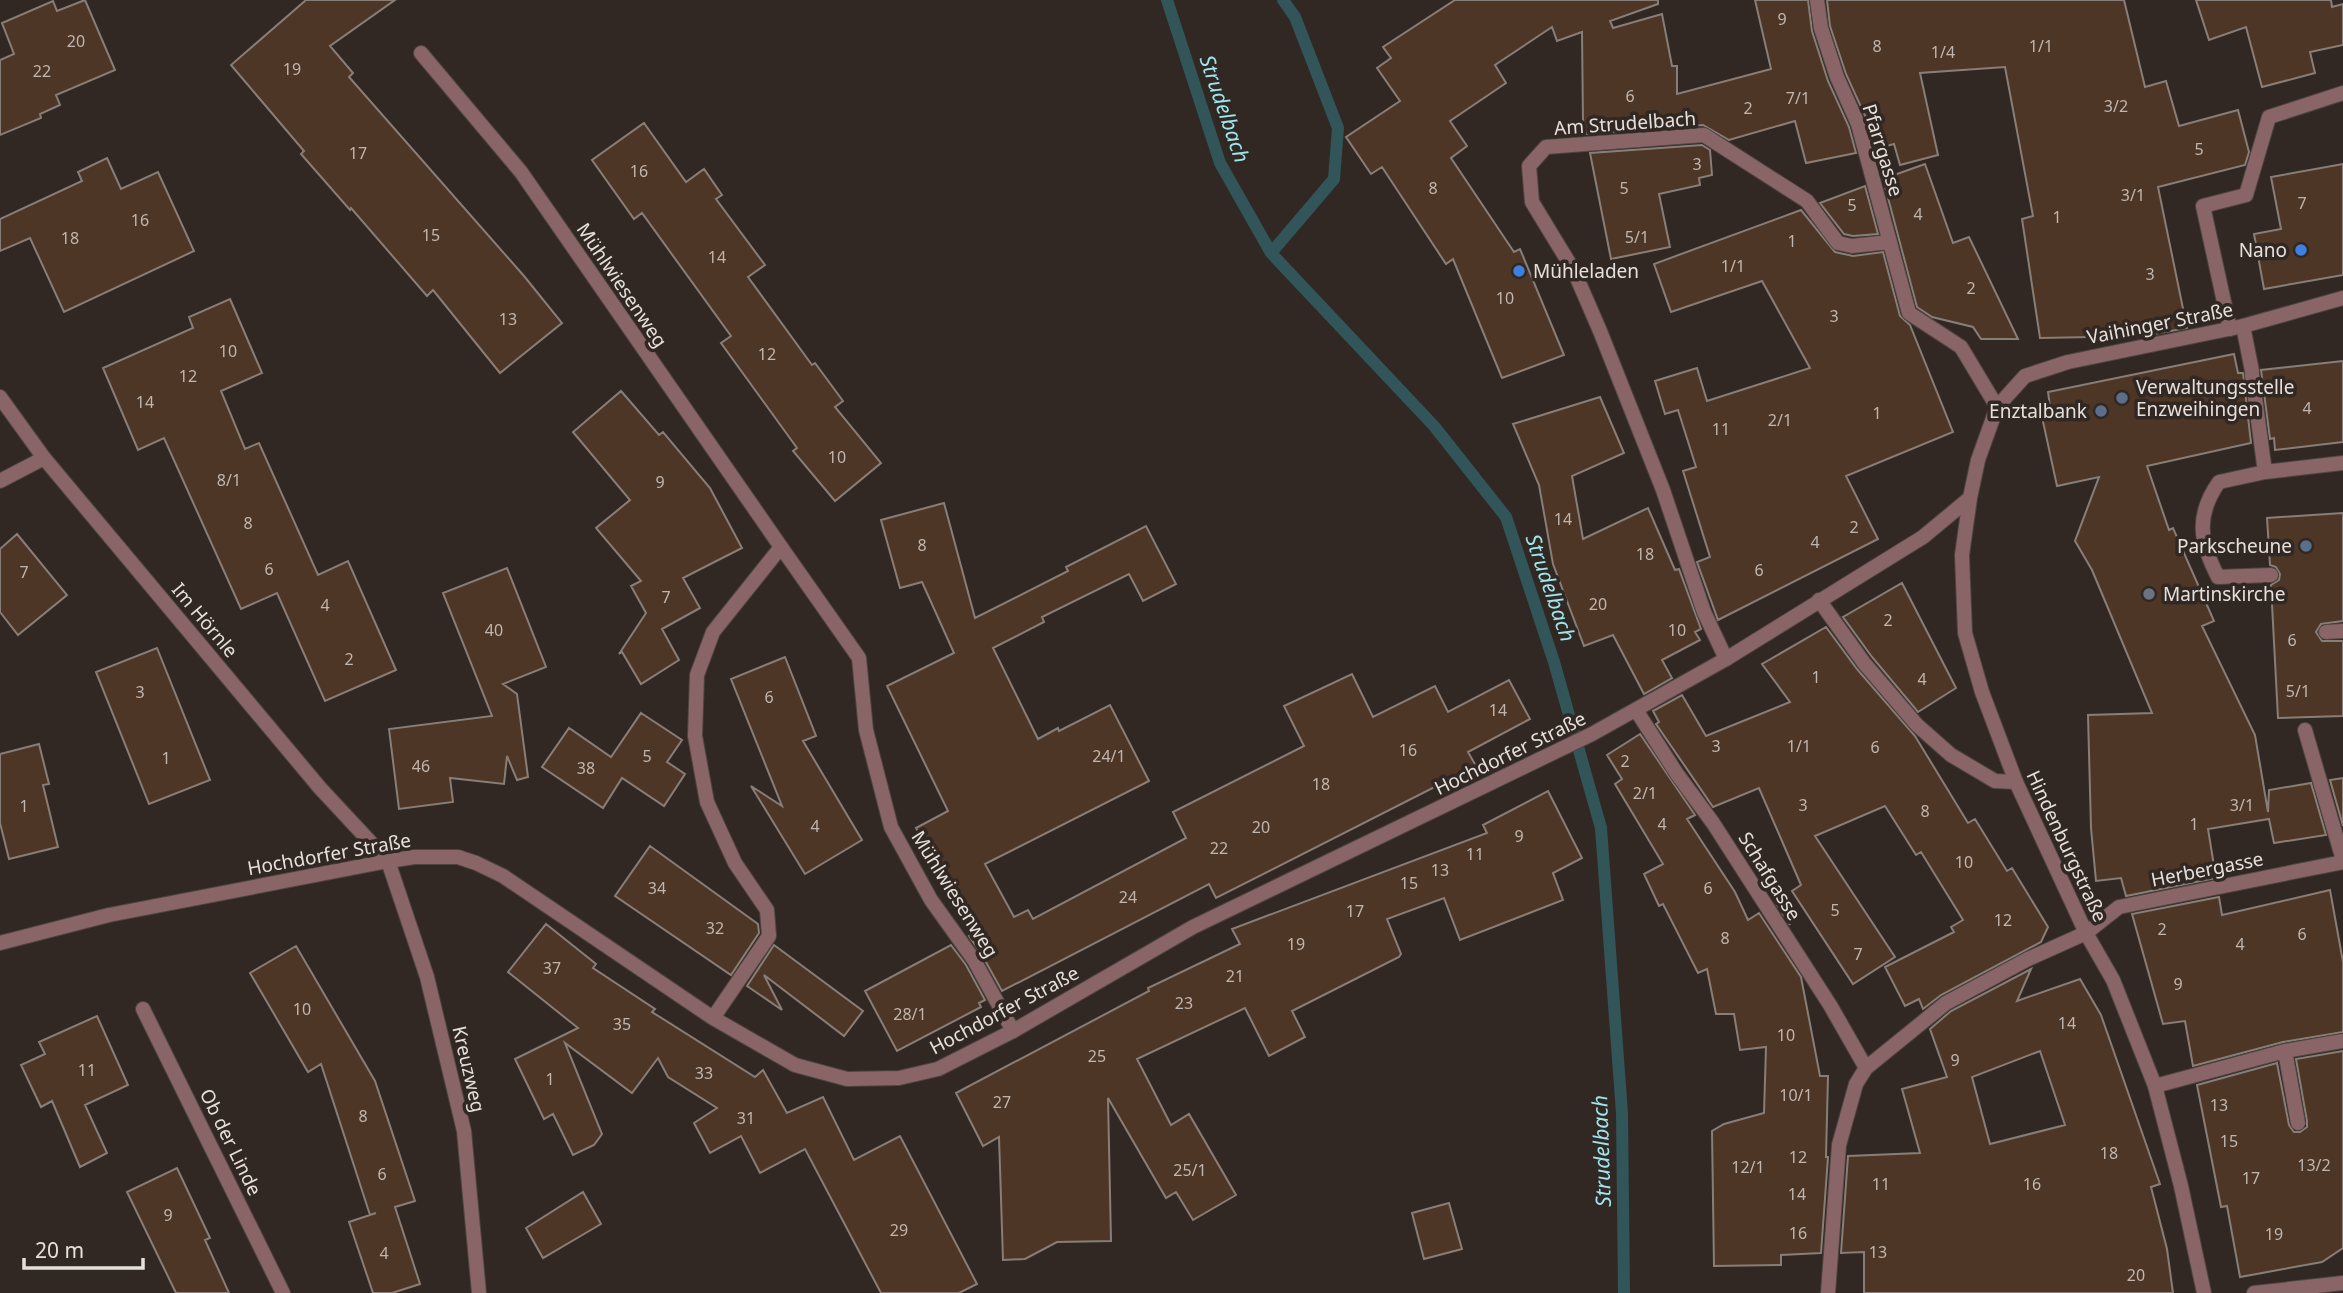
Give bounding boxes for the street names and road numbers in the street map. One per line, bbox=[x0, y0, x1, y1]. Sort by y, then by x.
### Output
street label: Pfarrgasse bbox=[1857, 101, 1909, 199]
street label: Am Strudelbach bbox=[1553, 105, 1697, 141]
street label: Mühlwiesenweg bbox=[571, 218, 673, 352]
street label: Vaihinger Straße bbox=[2085, 296, 2235, 350]
street label: Im Hörnle bbox=[166, 577, 244, 663]
street label: Hochdorfer Straße bbox=[1430, 705, 1590, 801]
street label: Hindenburgstraße bbox=[2020, 766, 2114, 926]
street label: Mühlwiesenweg bbox=[906, 826, 1004, 962]
street label: Hochdorfer Straße bbox=[245, 827, 413, 881]
street label: Schafgasse bbox=[1733, 827, 1807, 925]
street label: Herbergasse bbox=[2149, 845, 2265, 893]
street label: Hochdorfer Straße bbox=[925, 960, 1083, 1060]
street label: Kreuzweg bbox=[446, 1023, 492, 1115]
street label: Ob der Linde bbox=[194, 1084, 268, 1200]

